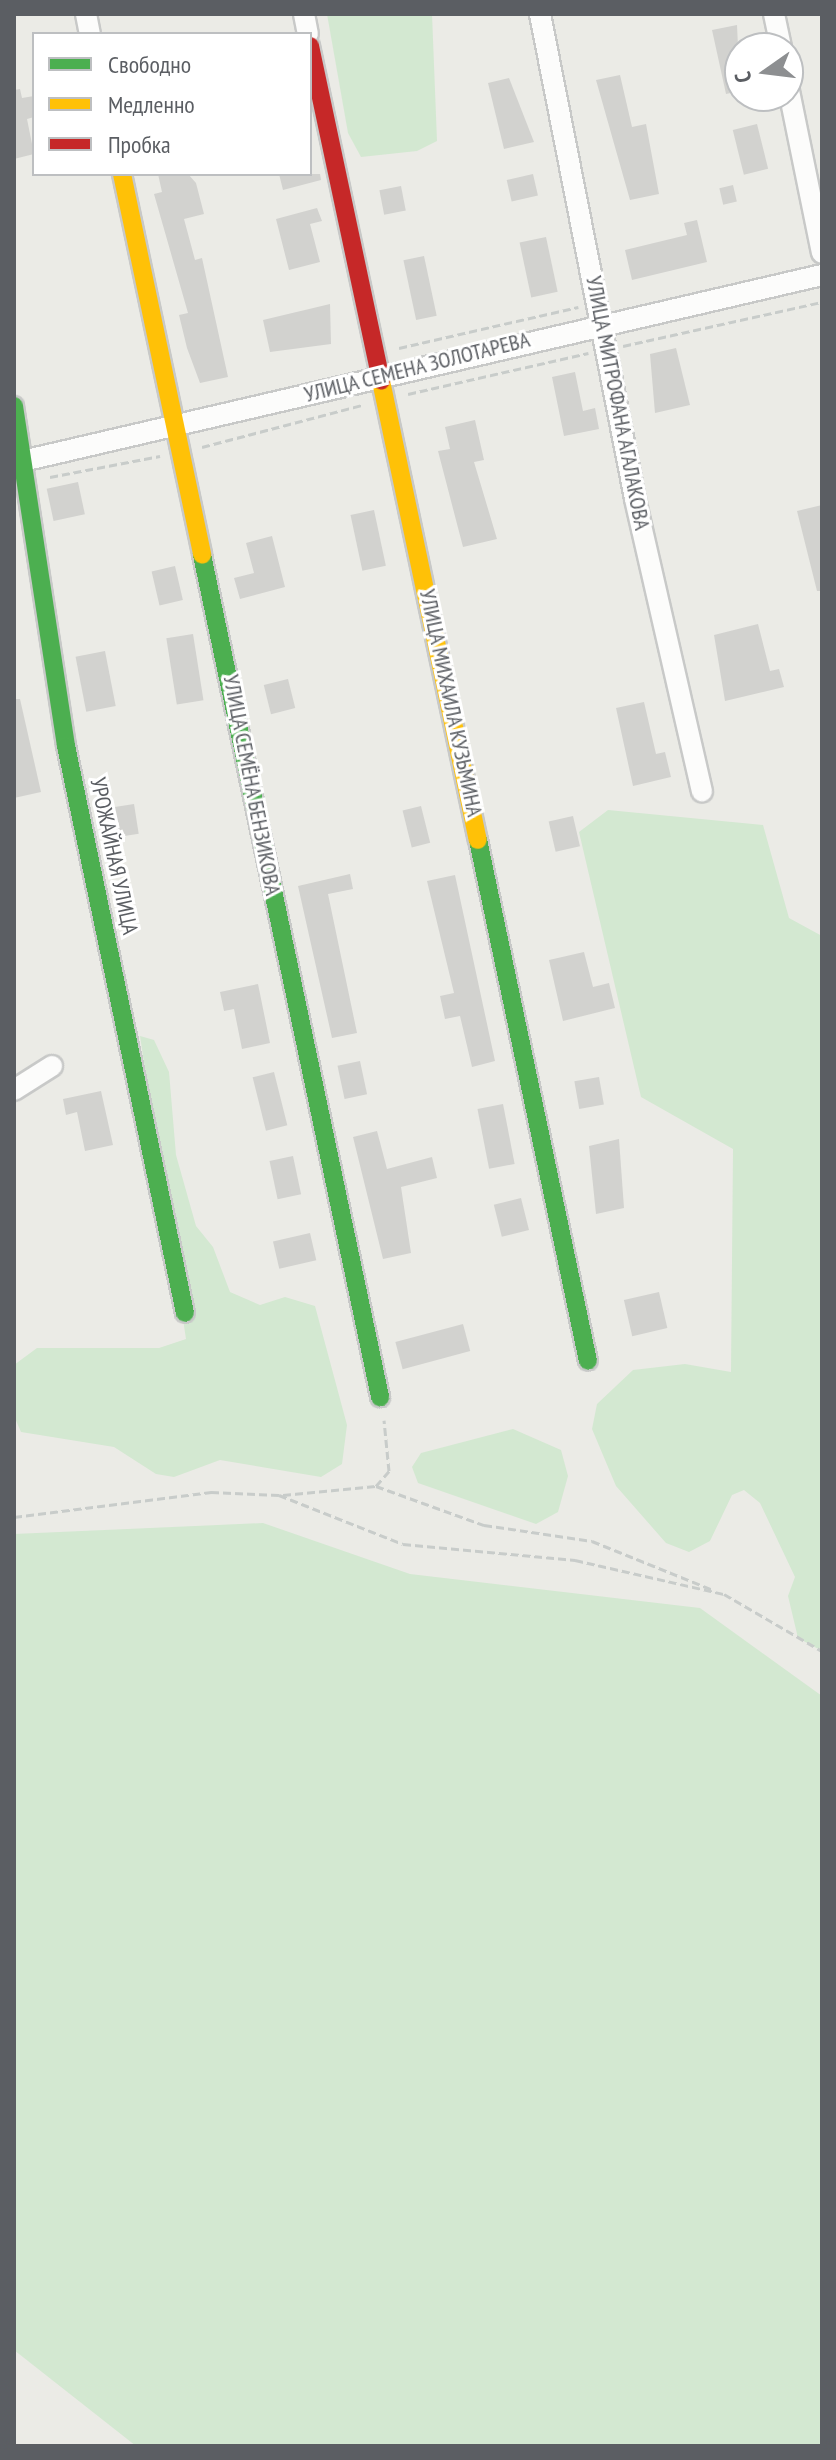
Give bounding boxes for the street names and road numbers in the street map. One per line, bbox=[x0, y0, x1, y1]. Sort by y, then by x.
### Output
street label: УЛИЦА МИТРОФАНА АГАЛАКОВА bbox=[580, 273, 656, 533]
street label: УЛИЦА СЕМЕНА ЗОЛОТАРЕВА bbox=[301, 326, 533, 408]
street label: УЛИЦА МИХАИЛА КУЗЬМИНА bbox=[414, 586, 488, 820]
street label: УЛИЦА СЕМЁНА БЕНЗИКОВА bbox=[218, 672, 286, 898]
street label: УРОЖАЙНАЯ УЛИЦА bbox=[84, 775, 144, 937]

